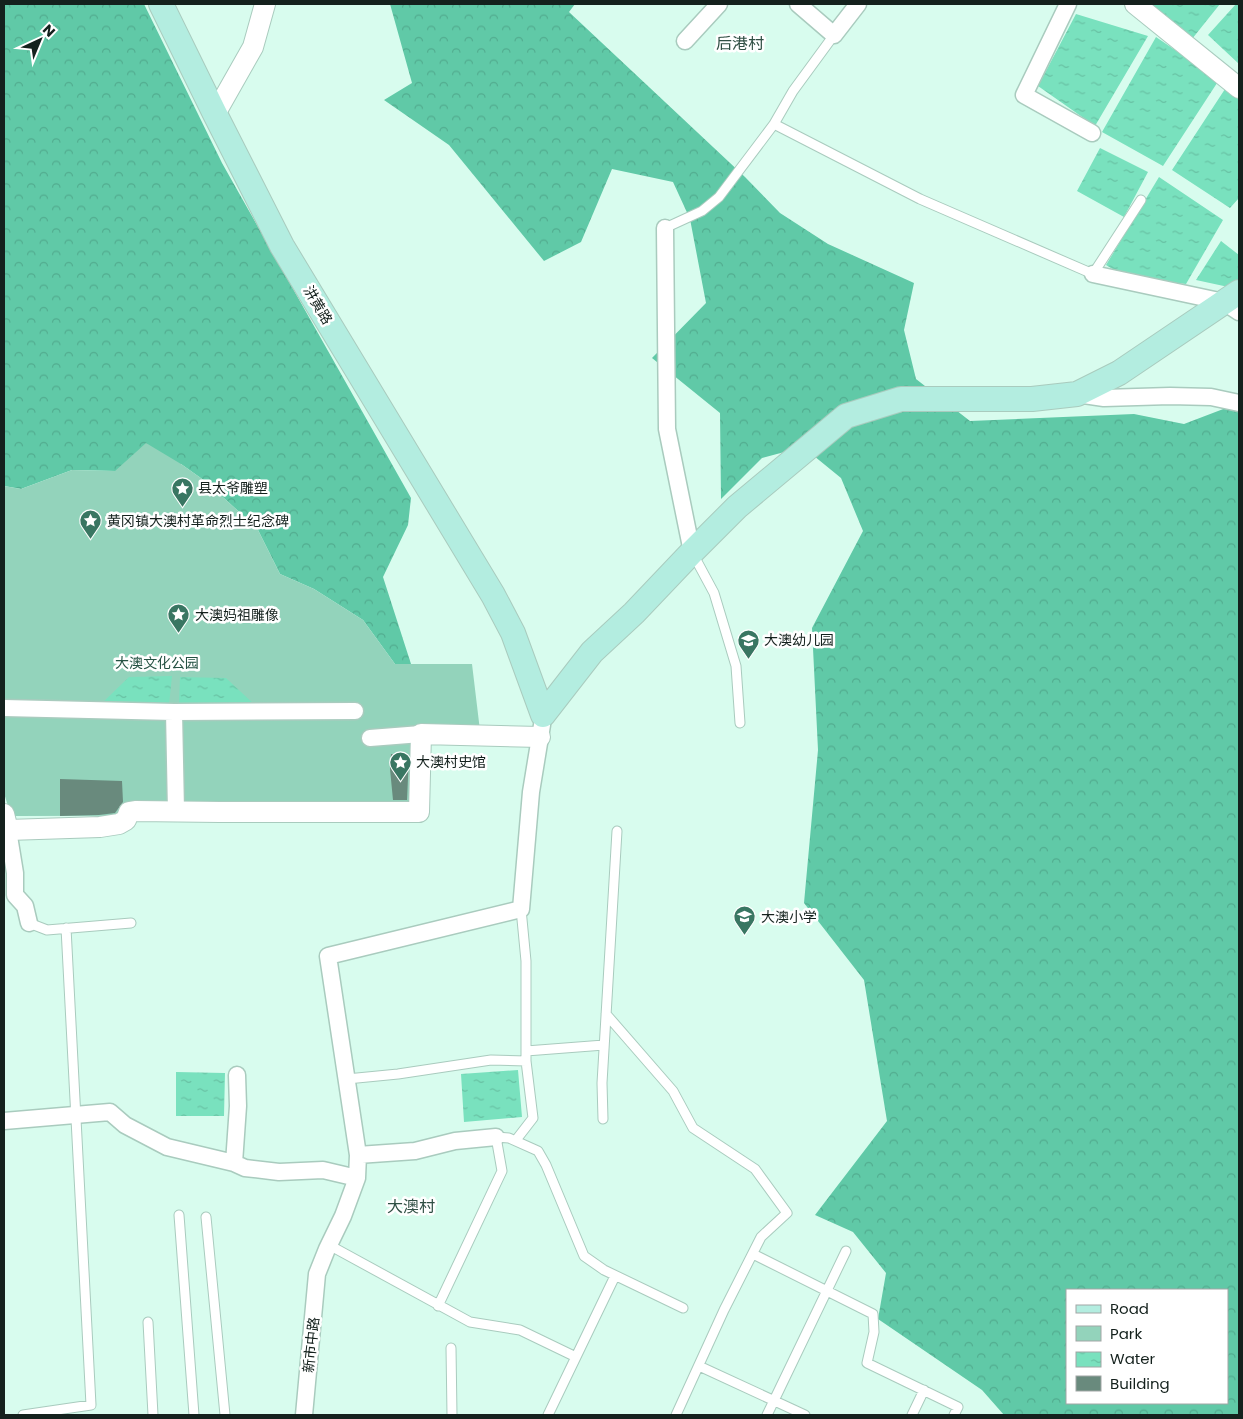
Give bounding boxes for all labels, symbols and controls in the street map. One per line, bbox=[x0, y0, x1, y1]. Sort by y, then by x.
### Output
north arrow bbox=[15, 15, 65, 65]
text: N bbox=[38, 20, 60, 41]
district label: 后港村 bbox=[716, 32, 764, 55]
street label: 汫黄路 bbox=[299, 282, 337, 328]
place icon: 县太爷雕塑 bbox=[170, 476, 194, 507]
place label: 县太爷雕塑 bbox=[198, 478, 268, 498]
place icon: 黄冈镇大澳村革命烈士纪念碑 bbox=[79, 509, 103, 540]
place label: 黄冈镇大澳村革命烈士纪念碑 bbox=[107, 511, 289, 531]
place icon: 大澳妈祖雕像 bbox=[167, 603, 191, 634]
place label: 大澳妈祖雕像 bbox=[195, 605, 279, 625]
school or university icon: 大澳幼儿园 bbox=[736, 628, 760, 659]
place label: 大澳幼儿园 bbox=[764, 630, 834, 650]
park label: 大澳文化公园 bbox=[115, 653, 199, 673]
place icon: 大澳村史馆 bbox=[388, 750, 412, 781]
place label: 大澳村史馆 bbox=[416, 752, 486, 772]
school or university icon: 大澳小学 bbox=[733, 905, 757, 936]
place label: 大澳小学 bbox=[761, 907, 817, 927]
district label: 大澳村 bbox=[387, 1195, 435, 1218]
legend bbox=[1066, 1289, 1228, 1404]
text: Road bbox=[1110, 1298, 1149, 1319]
street label: 新市中路 bbox=[298, 1316, 324, 1374]
text: Park bbox=[1110, 1323, 1142, 1344]
text: Water bbox=[1110, 1348, 1156, 1369]
text: Building bbox=[1110, 1373, 1170, 1394]

